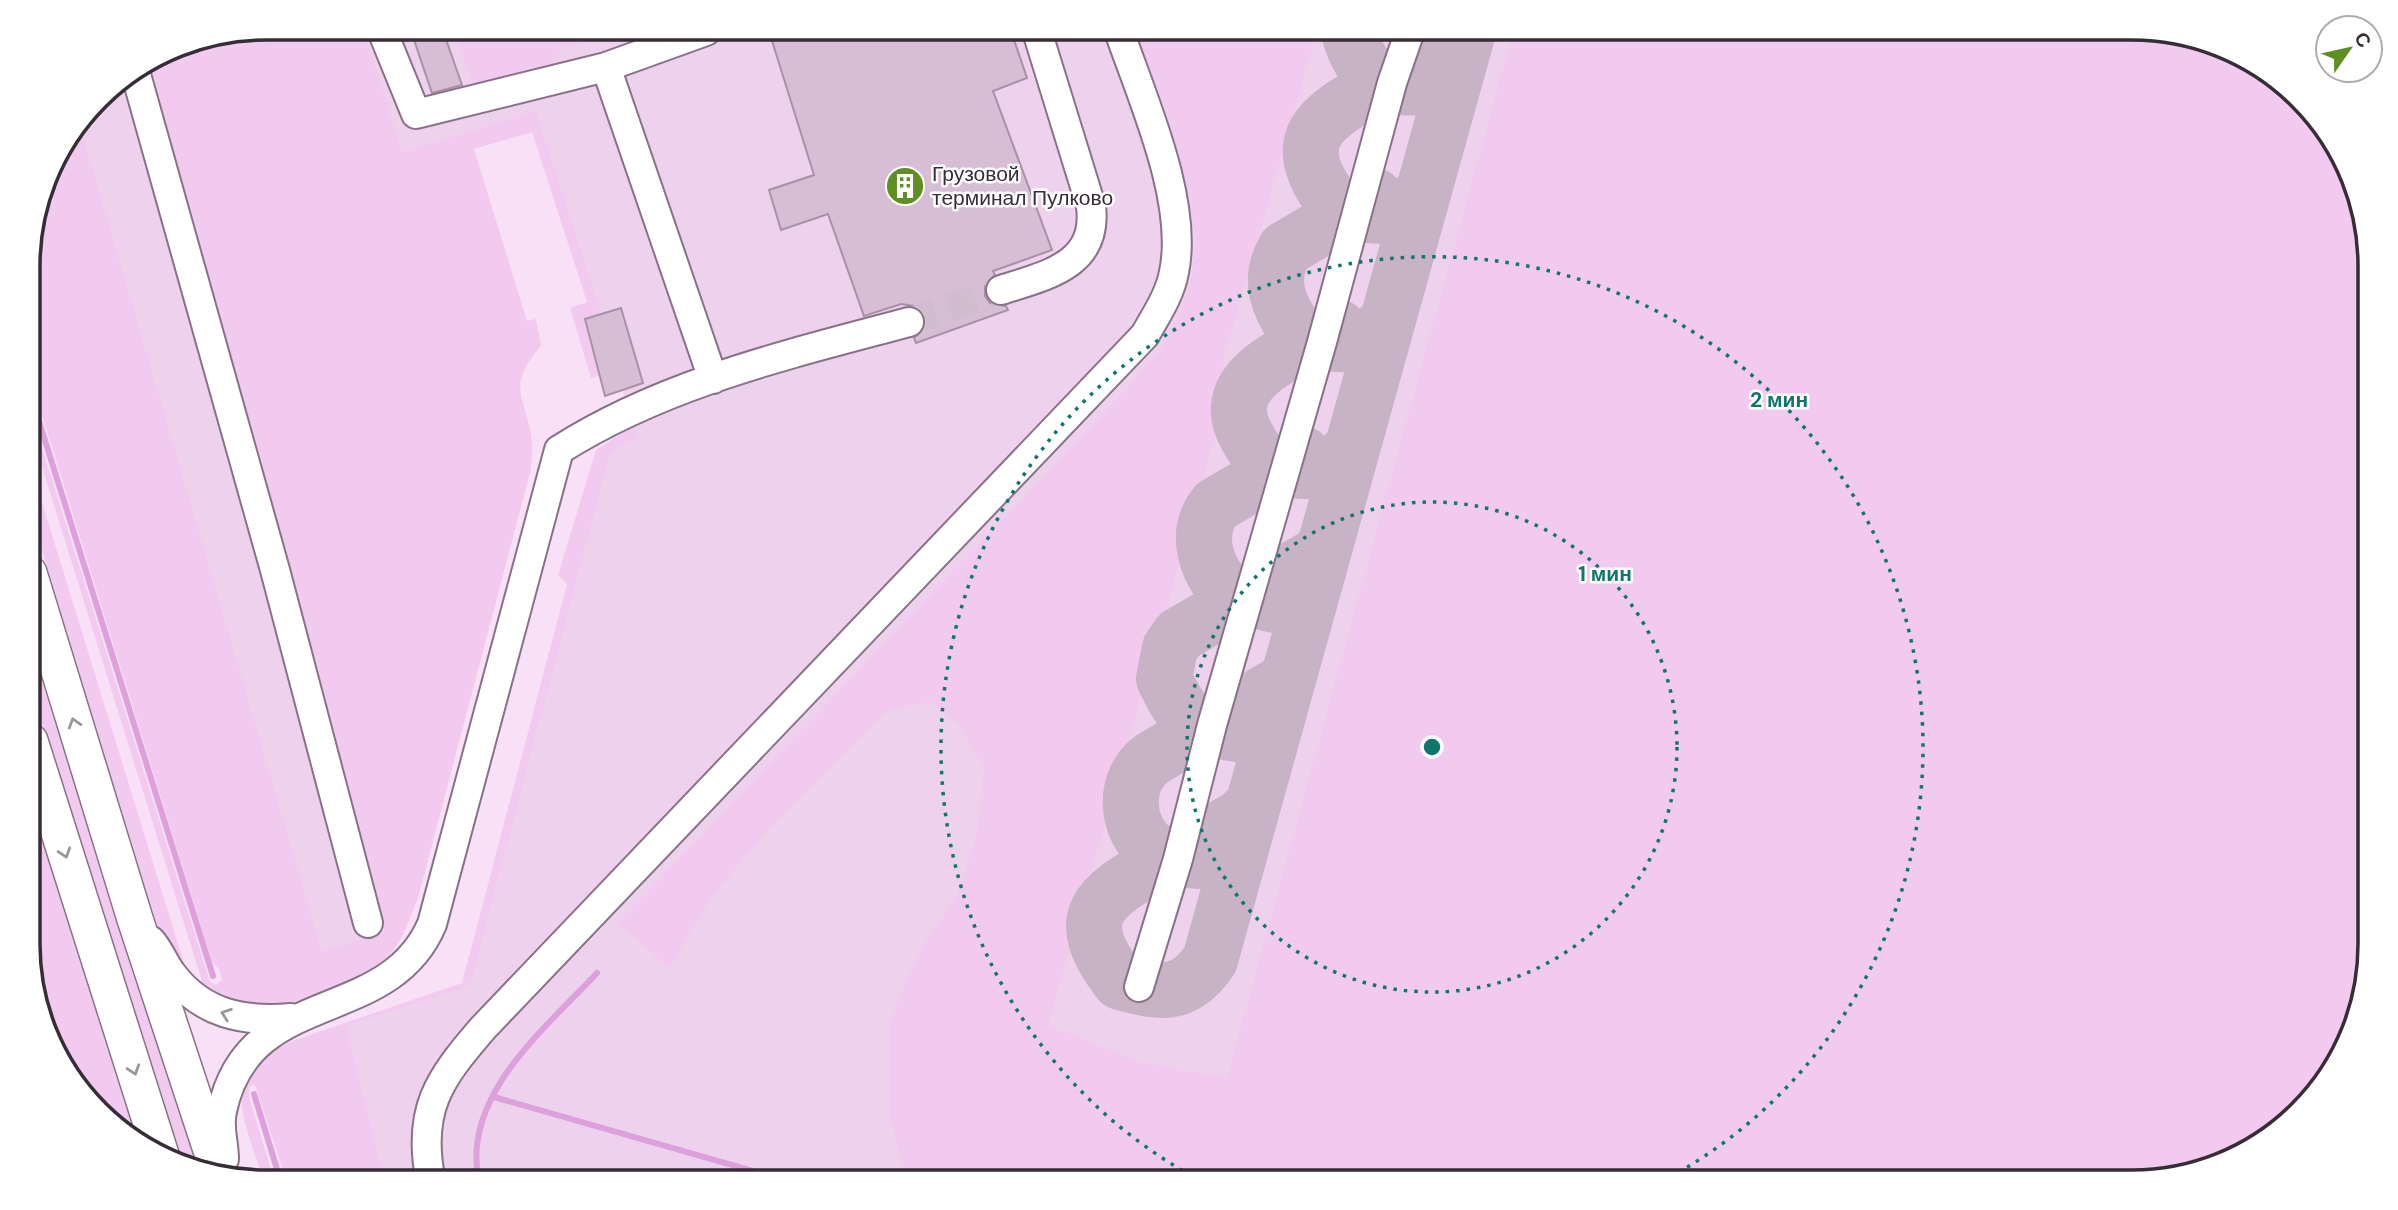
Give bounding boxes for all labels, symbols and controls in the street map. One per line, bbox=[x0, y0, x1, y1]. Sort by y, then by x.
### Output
north arrow bbox=[2314, 14, 2384, 84]
text: С bbox=[2348, 27, 2377, 53]
place label: Грузовой терминал Пулково bbox=[932, 160, 1113, 212]
building icon: Грузовой терминал Пулково bbox=[884, 165, 926, 207]
text: 2 мин bbox=[1750, 386, 1808, 414]
text: 1 мин bbox=[1578, 560, 1632, 588]
one-way arrow bbox=[68, 717, 83, 729]
centre of rings bbox=[1420, 735, 1444, 759]
one-way arrow bbox=[57, 846, 71, 858]
one-way arrow bbox=[221, 1008, 233, 1022]
one-way arrow bbox=[125, 1063, 140, 1075]

